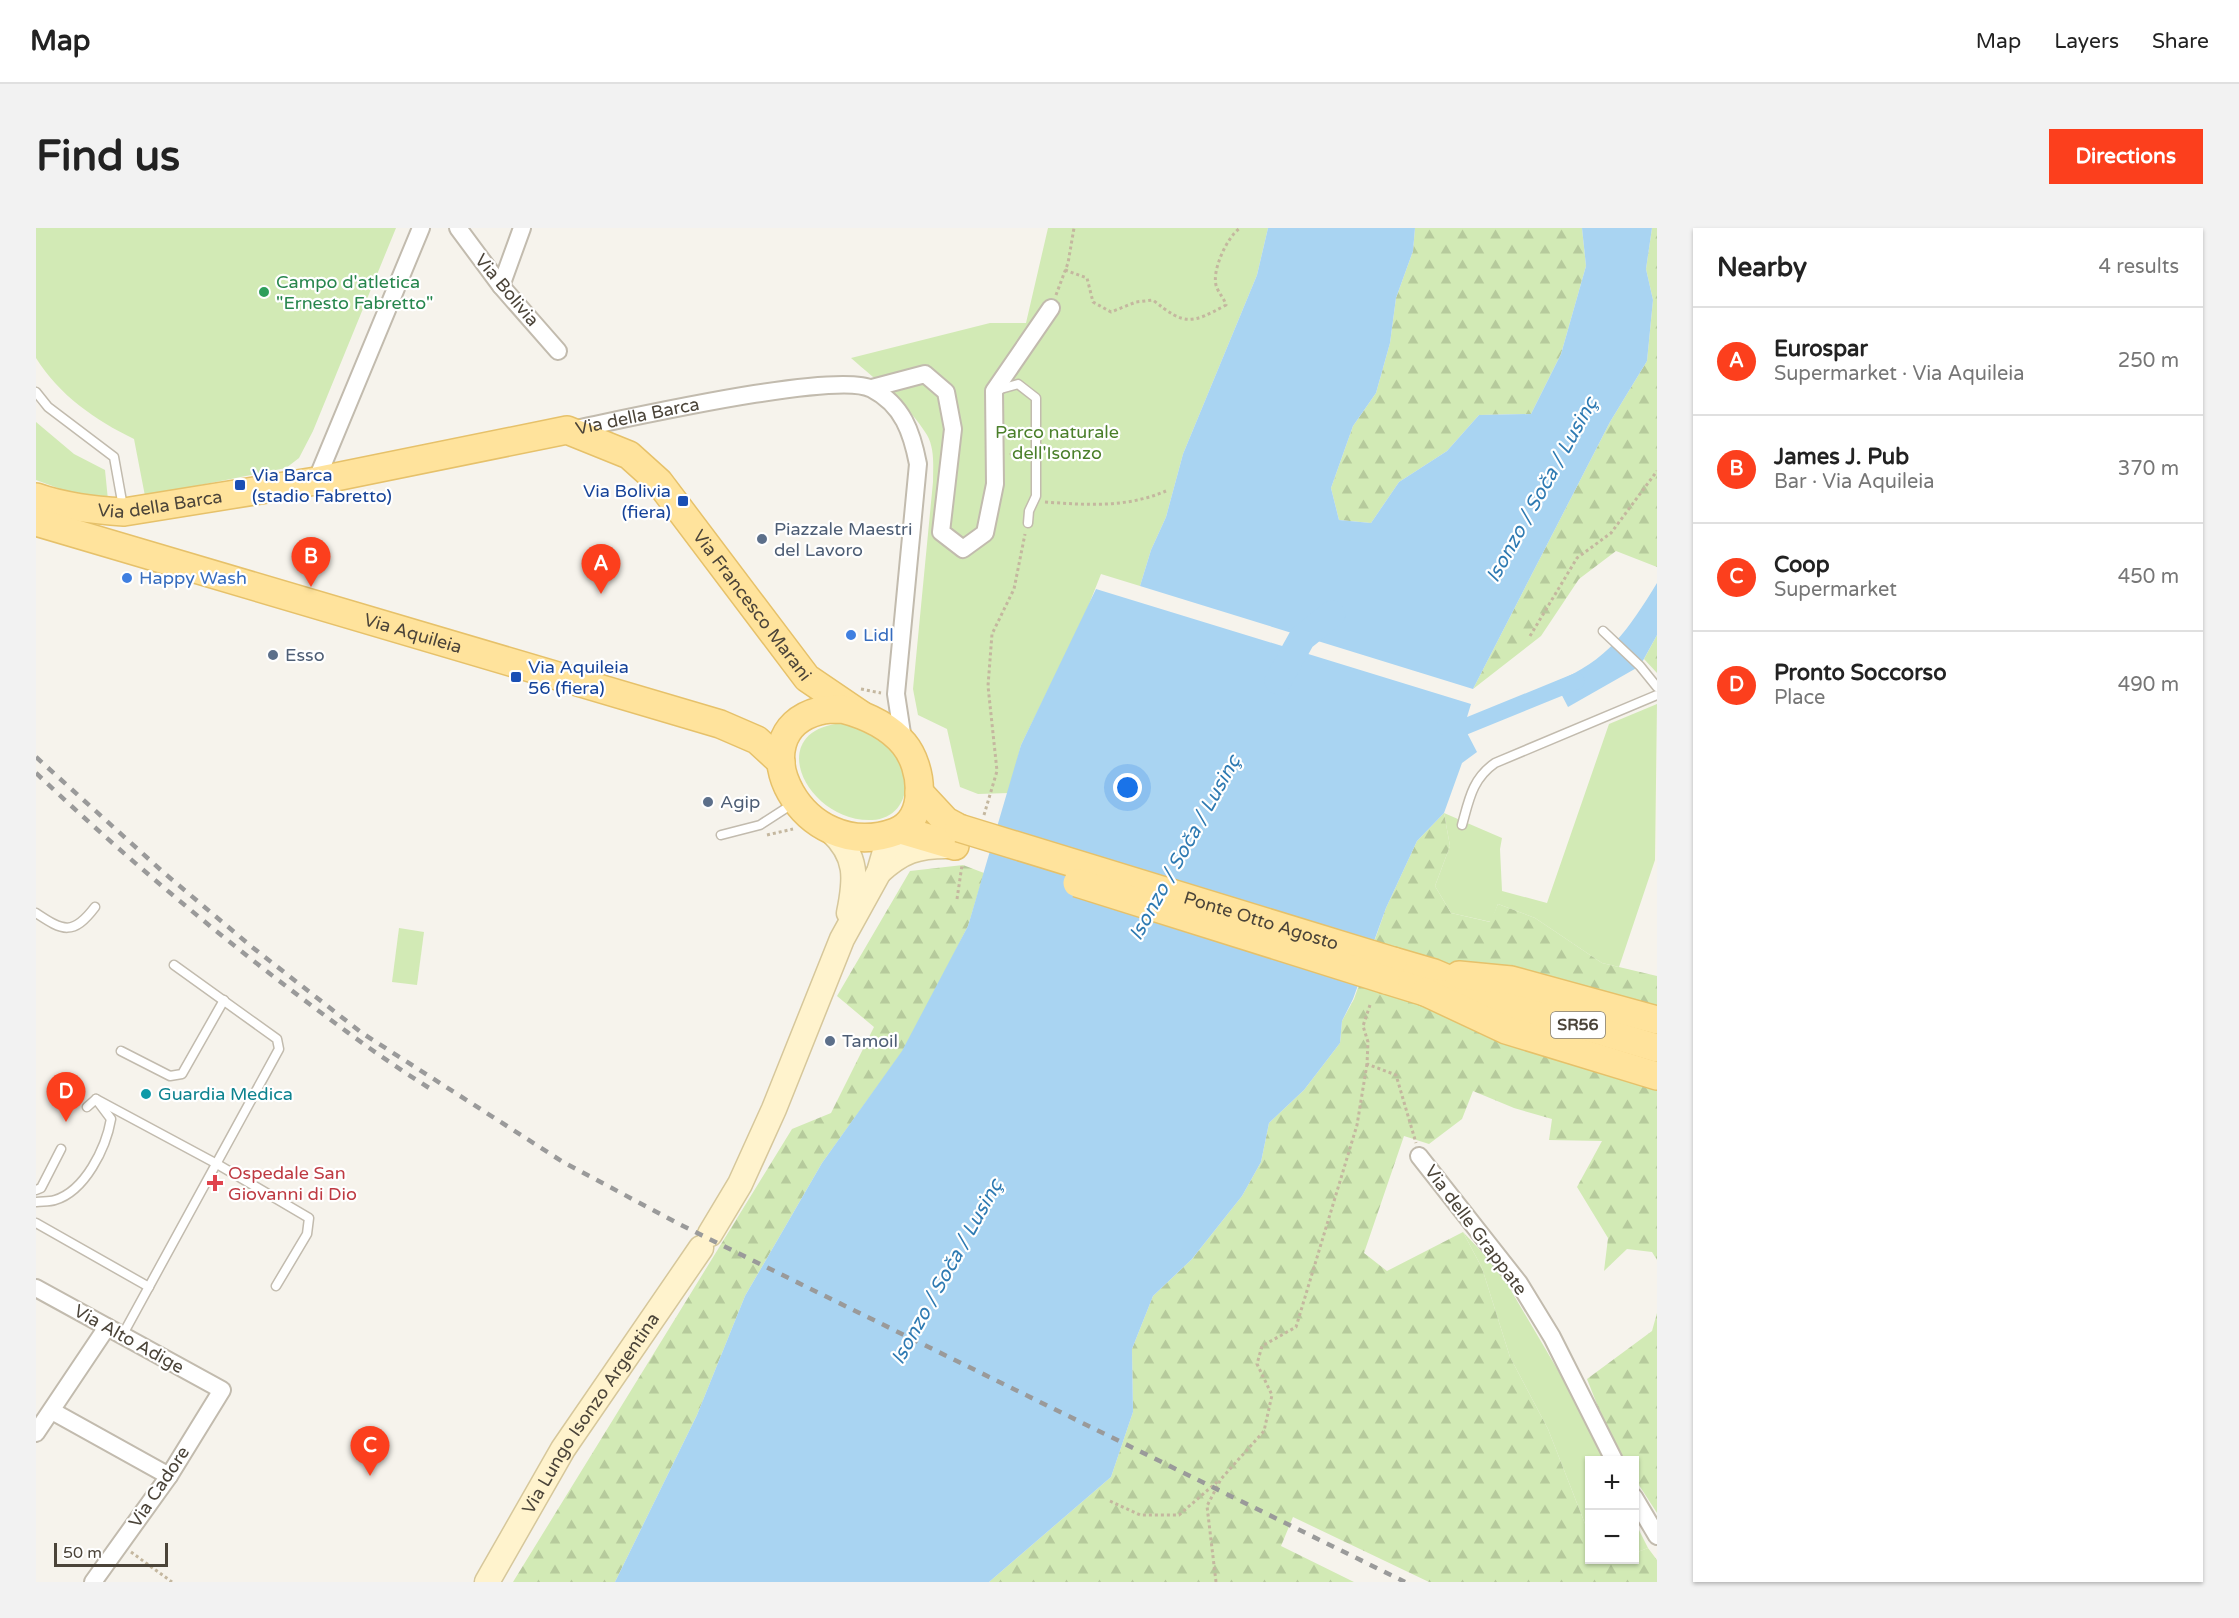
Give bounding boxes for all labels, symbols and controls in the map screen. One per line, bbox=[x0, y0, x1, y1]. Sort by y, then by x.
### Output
text: Map bbox=[30, 24, 90, 58]
text: Map bbox=[1976, 29, 2021, 54]
text: Layers bbox=[2054, 29, 2119, 54]
text: Share bbox=[2152, 29, 2209, 54]
button: Directions bbox=[2049, 129, 2203, 184]
text: Find us bbox=[36, 131, 180, 182]
street label: Via Bolivia bbox=[470, 249, 544, 331]
text: Nearby bbox=[1717, 252, 1807, 283]
text: 4 results bbox=[2099, 255, 2179, 279]
place label: Campo d'atletica "Ernesto Fabretto" bbox=[276, 271, 433, 314]
marker: Campo d'atletica "Ernesto Fabretto" bbox=[257, 285, 271, 299]
text: Eurospar bbox=[1774, 336, 1868, 362]
text: A bbox=[1729, 349, 1744, 373]
text: 250 m bbox=[2118, 349, 2179, 373]
text: Supermarket · Via Aquileia bbox=[1774, 362, 2025, 386]
water label: Isonzo / Soča / Lusinç bbox=[1481, 391, 1604, 587]
street label: Via della Barca bbox=[574, 393, 701, 440]
park label: Parco naturale dell'Isonzo bbox=[995, 421, 1119, 464]
text: James J. Pub bbox=[1774, 444, 1909, 470]
text: B bbox=[1730, 457, 1743, 481]
text: 370 m bbox=[2118, 457, 2179, 481]
place label: Via Barca (stadio Fabretto) bbox=[252, 464, 392, 507]
text: Bar · Via Aquileia bbox=[1774, 470, 1934, 494]
marker: Via Barca (stadio Fabretto) bbox=[233, 478, 247, 492]
place label: Via Bolivia (fiera) bbox=[583, 480, 671, 523]
street label: Via della Barca bbox=[97, 485, 224, 523]
marker: Via Bolivia (fiera) bbox=[676, 494, 690, 508]
place label: Piazzale Maestri del Lavoro bbox=[774, 518, 912, 561]
street label: Via Francesco Marani bbox=[688, 526, 816, 685]
marker: Piazzale Maestri del Lavoro bbox=[755, 532, 769, 546]
pin: B bbox=[292, 538, 330, 587]
pin: A bbox=[582, 544, 620, 594]
text: Coop bbox=[1774, 552, 1830, 578]
text: C bbox=[1730, 565, 1743, 589]
text: 450 m bbox=[2118, 565, 2179, 589]
place label: Happy Wash bbox=[139, 567, 247, 589]
marker: Happy Wash bbox=[120, 571, 134, 585]
text: Supermarket bbox=[1774, 578, 1897, 602]
street label: Via Aquileia bbox=[361, 608, 464, 658]
place label: Lidl bbox=[863, 624, 894, 646]
marker: Lidl bbox=[844, 628, 858, 642]
place label: Esso bbox=[285, 644, 325, 666]
marker: Esso bbox=[266, 648, 280, 662]
place label: Via Aquileia 56 (fiera) bbox=[528, 656, 629, 699]
text: Pronto Soccorso bbox=[1774, 660, 1947, 686]
marker: Via Aquileia 56 (fiera) bbox=[509, 670, 523, 684]
text: D bbox=[1729, 673, 1744, 697]
text: 490 m bbox=[2118, 673, 2179, 697]
text: Place bbox=[1774, 686, 1825, 710]
water label: Isonzo / Soča / Lusinç bbox=[1124, 749, 1247, 945]
your location bbox=[1113, 773, 1142, 802]
place label: Agip bbox=[720, 791, 760, 813]
marker: Agip bbox=[701, 795, 715, 809]
street label: Ponte Otto Agosto bbox=[1181, 886, 1341, 955]
road number: SR56 bbox=[1551, 1012, 1605, 1038]
place label: Tamoil bbox=[842, 1030, 898, 1052]
marker: Tamoil bbox=[823, 1034, 837, 1048]
pin: D bbox=[46, 1072, 86, 1122]
place label: Guardia Medica bbox=[158, 1083, 293, 1105]
marker: Guardia Medica bbox=[139, 1087, 153, 1101]
street label: Via delle Grappate bbox=[1420, 1161, 1532, 1299]
place label: Ospedale San Giovanni di Dio bbox=[228, 1162, 357, 1205]
water label: Isonzo / Soča / Lusinç bbox=[886, 1173, 1009, 1369]
marker: Ospedale San Giovanni di Dio bbox=[206, 1174, 224, 1192]
street label: Via Alto Adige bbox=[70, 1300, 188, 1378]
street label: Via Lungo Isonzo Argentina bbox=[517, 1309, 664, 1518]
pin: C bbox=[350, 1426, 390, 1476]
street label: Via Cadore bbox=[124, 1442, 194, 1532]
map controls bbox=[1585, 1456, 1639, 1564]
button: + bbox=[1585, 1456, 1639, 1510]
button: − bbox=[1585, 1510, 1639, 1564]
scale bar bbox=[54, 1540, 168, 1568]
text: 50 m bbox=[63, 1543, 102, 1563]

